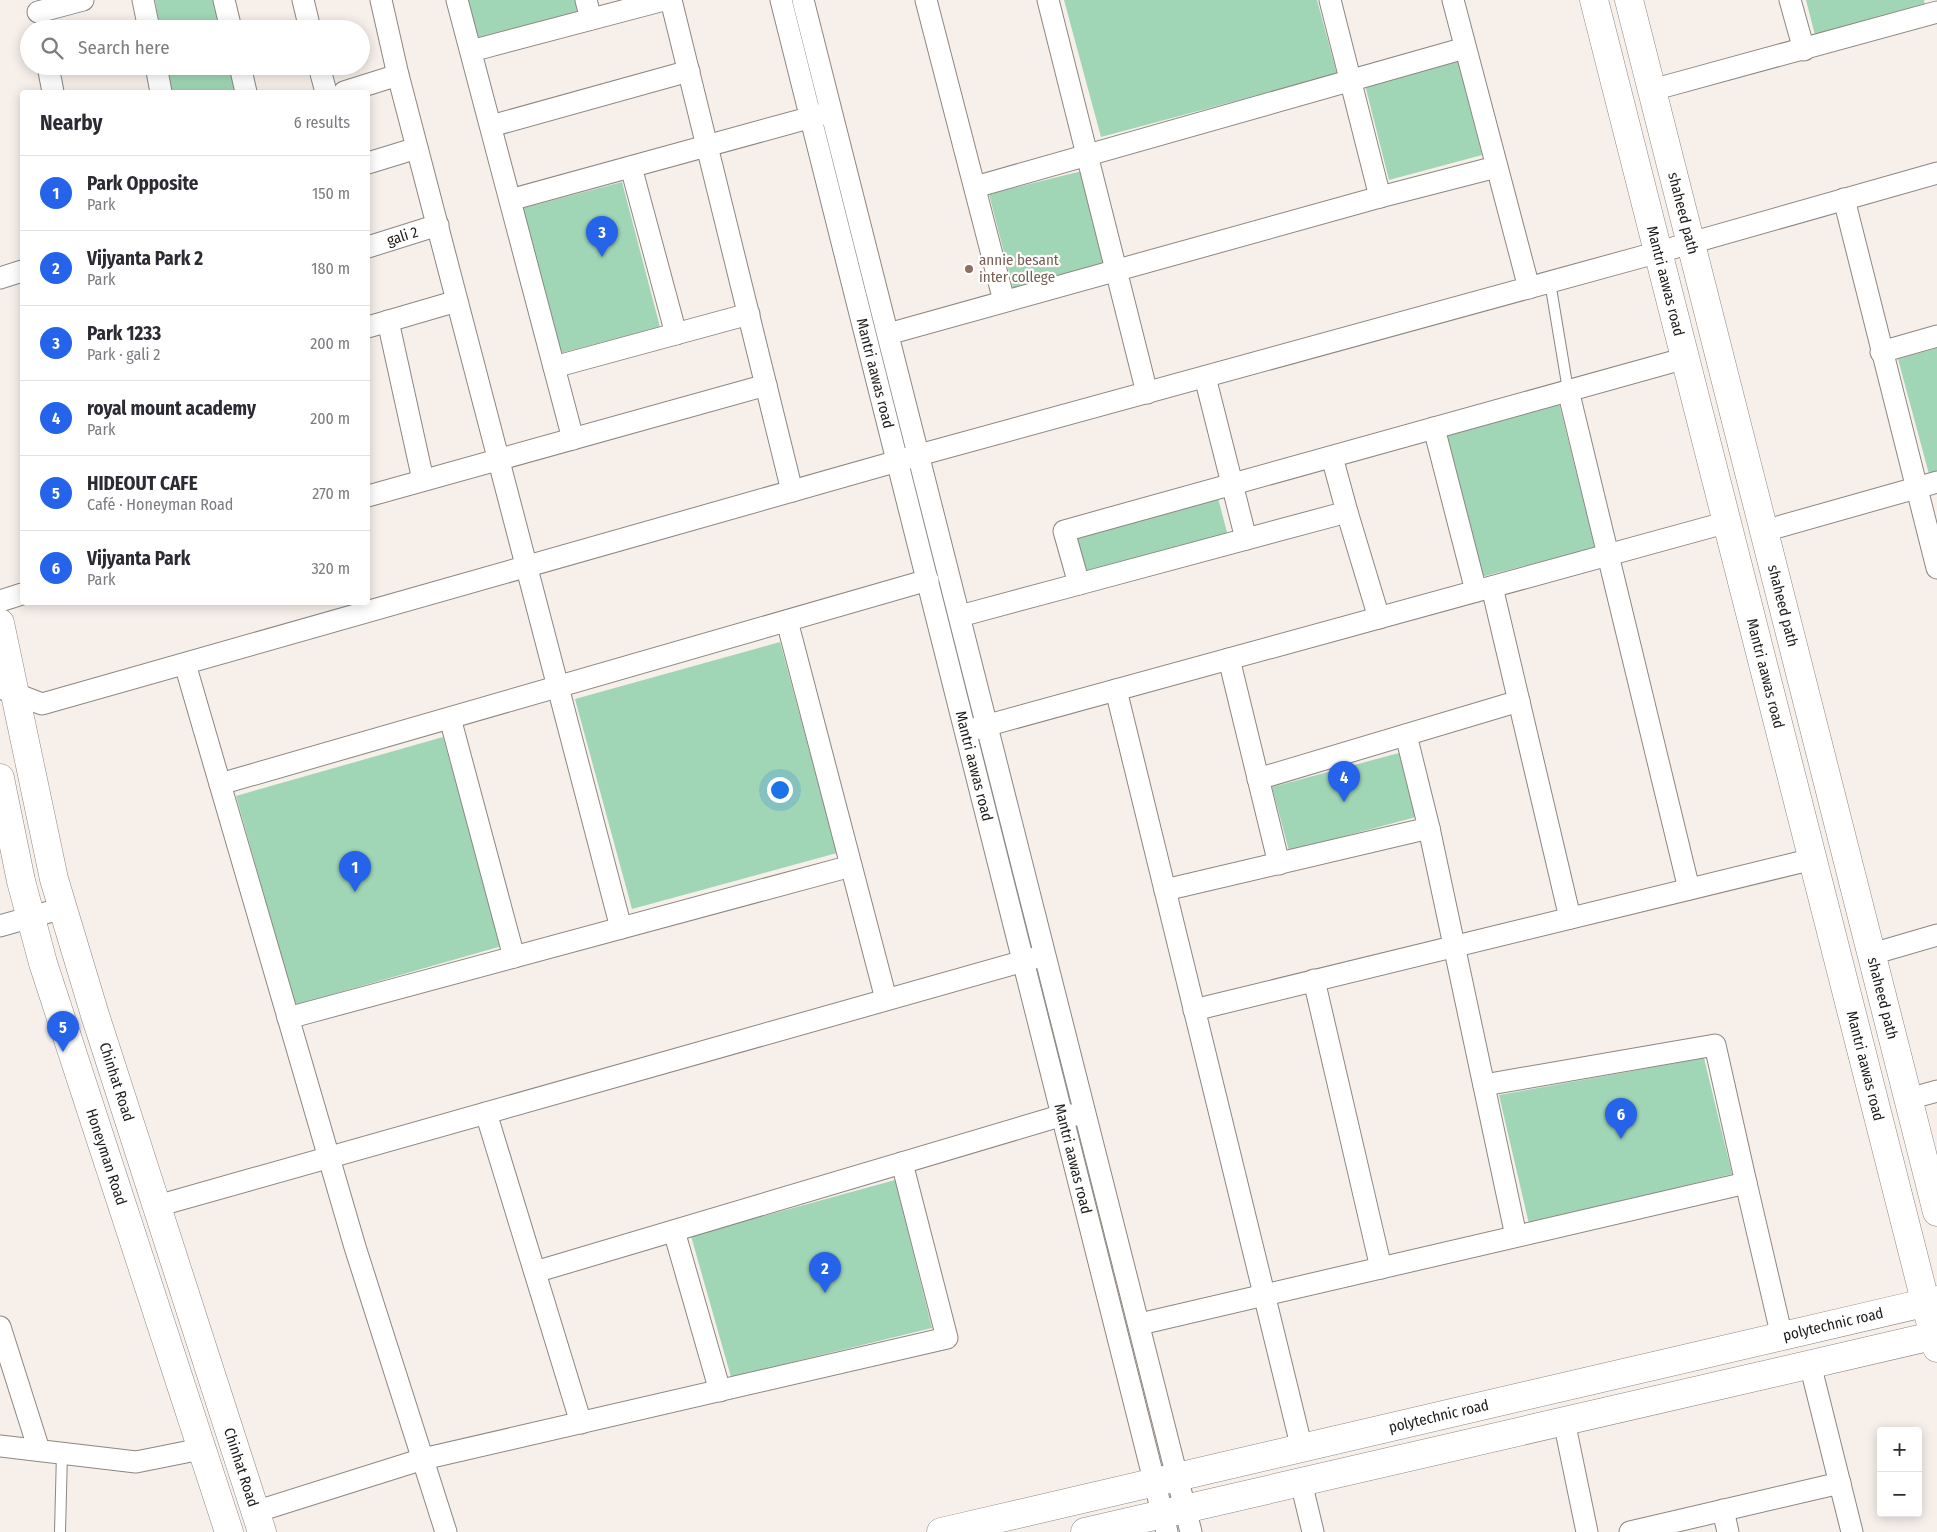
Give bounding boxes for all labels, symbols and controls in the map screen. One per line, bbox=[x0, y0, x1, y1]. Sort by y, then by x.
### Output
search box bbox=[20, 20, 370, 75]
icon: search bbox=[38, 34, 66, 62]
text: Search here bbox=[78, 36, 170, 59]
text: Nearby bbox=[40, 110, 102, 136]
text: 6 results bbox=[294, 113, 350, 132]
street label: shaheed path bbox=[1664, 170, 1702, 256]
text: Park Opposite bbox=[87, 172, 198, 195]
text: 1 bbox=[53, 184, 59, 203]
text: 150 m bbox=[312, 184, 350, 203]
text: Park bbox=[87, 195, 115, 214]
pin: 3 bbox=[586, 216, 618, 257]
street label: gali 2 bbox=[384, 223, 421, 250]
street label: Mantri aawas road bbox=[1643, 224, 1688, 338]
text: Vijyanta Park 2 bbox=[87, 247, 203, 270]
place label: annie besant inter college bbox=[979, 251, 1059, 286]
text: 2 bbox=[52, 259, 60, 278]
text: 180 m bbox=[311, 259, 350, 278]
marker: annie besant inter college bbox=[963, 263, 975, 275]
text: Park bbox=[87, 270, 115, 289]
street label: Mantri aawas road bbox=[853, 316, 898, 430]
text: Park 1233 bbox=[87, 322, 161, 345]
text: 3 bbox=[52, 334, 60, 353]
text: 200 m bbox=[310, 334, 350, 353]
text: Park · gali 2 bbox=[87, 345, 160, 364]
text: royal mount academy bbox=[87, 397, 256, 420]
text: 4 bbox=[52, 409, 60, 428]
text: 200 m bbox=[310, 409, 350, 428]
text: Park bbox=[87, 420, 115, 439]
text: HIDEOUT CAFE bbox=[87, 472, 198, 495]
text: 5 bbox=[52, 484, 60, 503]
text: 270 m bbox=[312, 484, 350, 503]
text: Café · Honeyman Road bbox=[87, 495, 233, 514]
text: Vijyanta Park bbox=[87, 547, 190, 570]
text: 6 bbox=[52, 559, 60, 578]
text: 320 m bbox=[311, 559, 350, 578]
street label: shaheed path bbox=[1764, 563, 1802, 649]
text: Park bbox=[87, 570, 115, 589]
street label: Mantri aawas road bbox=[1743, 617, 1788, 730]
street label: Mantri aawas road bbox=[952, 709, 997, 823]
pin: 4 bbox=[1328, 761, 1360, 802]
your location bbox=[767, 777, 793, 803]
pin: 1 bbox=[339, 851, 371, 892]
street label: shaheed path bbox=[1864, 955, 1902, 1041]
street label: Mantri aawas road bbox=[1843, 1009, 1888, 1123]
pin: 5 bbox=[47, 1011, 79, 1052]
street label: Chinhat Road bbox=[95, 1040, 138, 1124]
pin: 6 bbox=[1605, 1098, 1637, 1139]
street label: Mantri aawas road bbox=[1050, 1102, 1095, 1216]
street label: Honeyman Road bbox=[82, 1106, 131, 1207]
pin: 2 bbox=[809, 1252, 841, 1293]
street label: polytechnic road bbox=[1781, 1304, 1885, 1345]
street label: polytechnic road bbox=[1387, 1396, 1491, 1436]
street label: Chinhat Road bbox=[220, 1426, 262, 1509]
map controls bbox=[1877, 1427, 1922, 1517]
button: + bbox=[1877, 1427, 1922, 1472]
button: − bbox=[1877, 1472, 1922, 1517]

